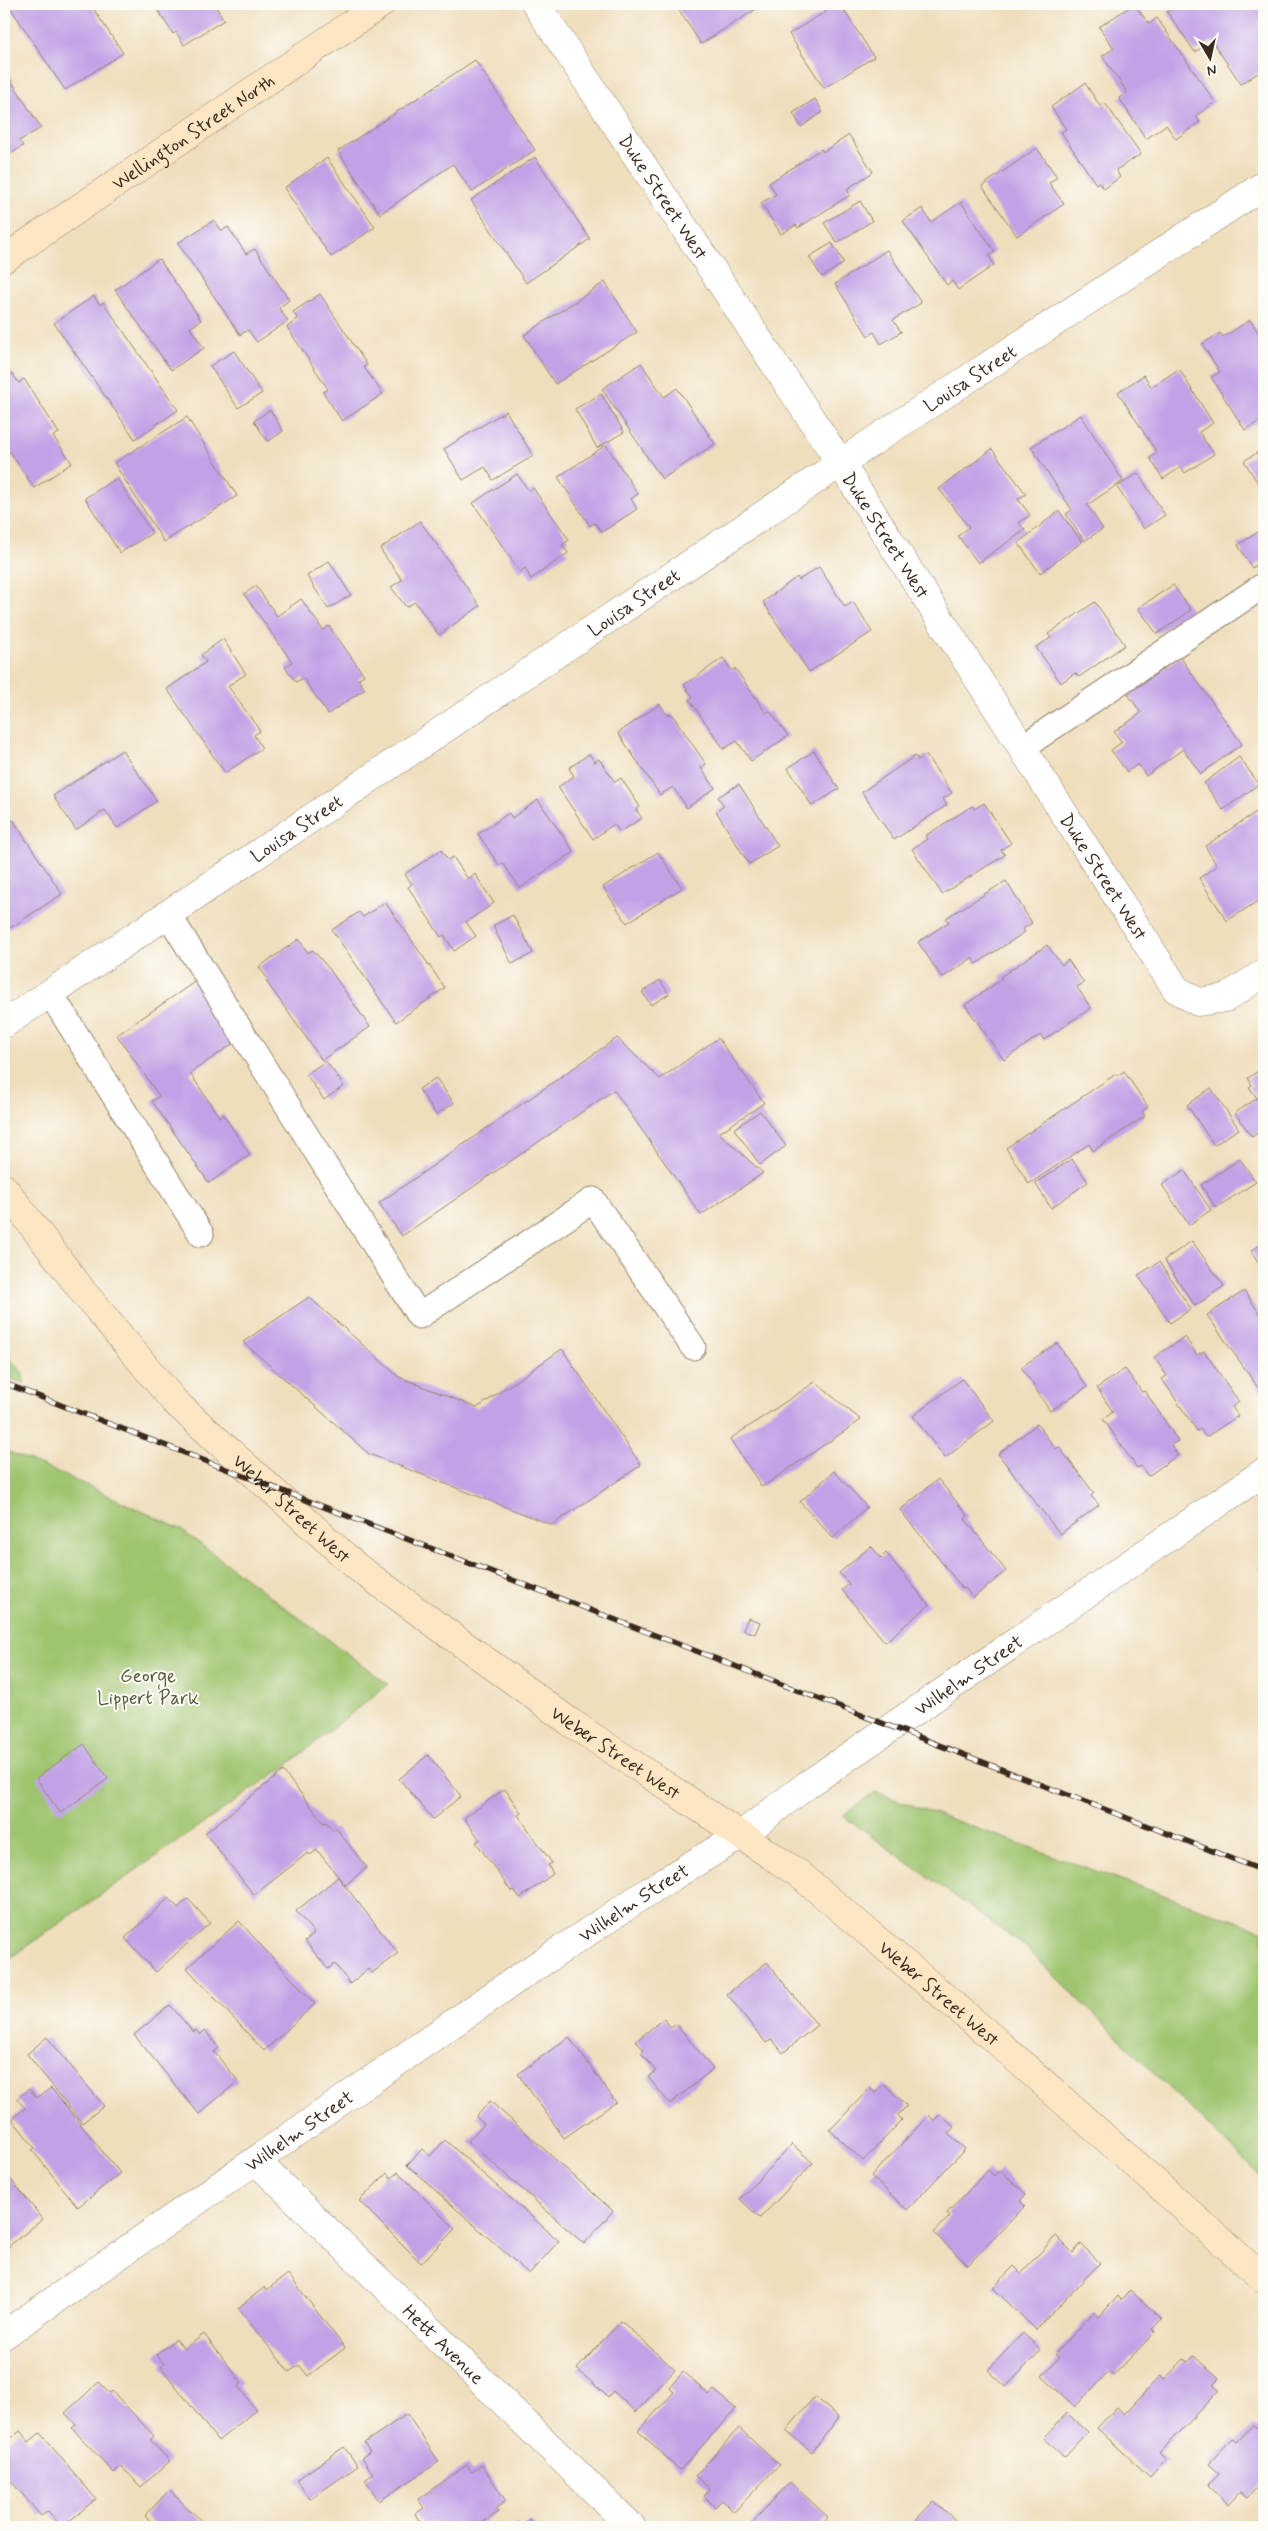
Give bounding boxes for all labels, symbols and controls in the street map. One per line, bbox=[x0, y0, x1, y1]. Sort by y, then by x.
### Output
north arrow bbox=[1186, 32, 1236, 82]
text: N bbox=[1206, 60, 1218, 79]
street label: Wellington Street North bbox=[108, 69, 280, 196]
street label: Duke Street West bbox=[612, 130, 713, 265]
street label: Louisa Street bbox=[919, 340, 1022, 419]
street label: Duke Street West bbox=[835, 468, 935, 604]
street label: Louisa Street bbox=[583, 563, 685, 643]
street label: Louisa Street bbox=[246, 789, 348, 869]
street label: Duke Street West bbox=[1053, 809, 1152, 945]
street label: Weber Street West bbox=[227, 1449, 355, 1569]
street label: Wilhelm Street bbox=[910, 1630, 1028, 1722]
park label: George Lippert Park bbox=[97, 1664, 199, 1711]
street label: Weber Street West bbox=[545, 1701, 685, 1806]
street label: Wilhelm Street bbox=[574, 1858, 694, 1948]
street label: Weber Street West bbox=[873, 1936, 1004, 2052]
street label: Wilhelm Street bbox=[241, 2085, 359, 2178]
street label: Hett Avenue bbox=[396, 2299, 489, 2390]

